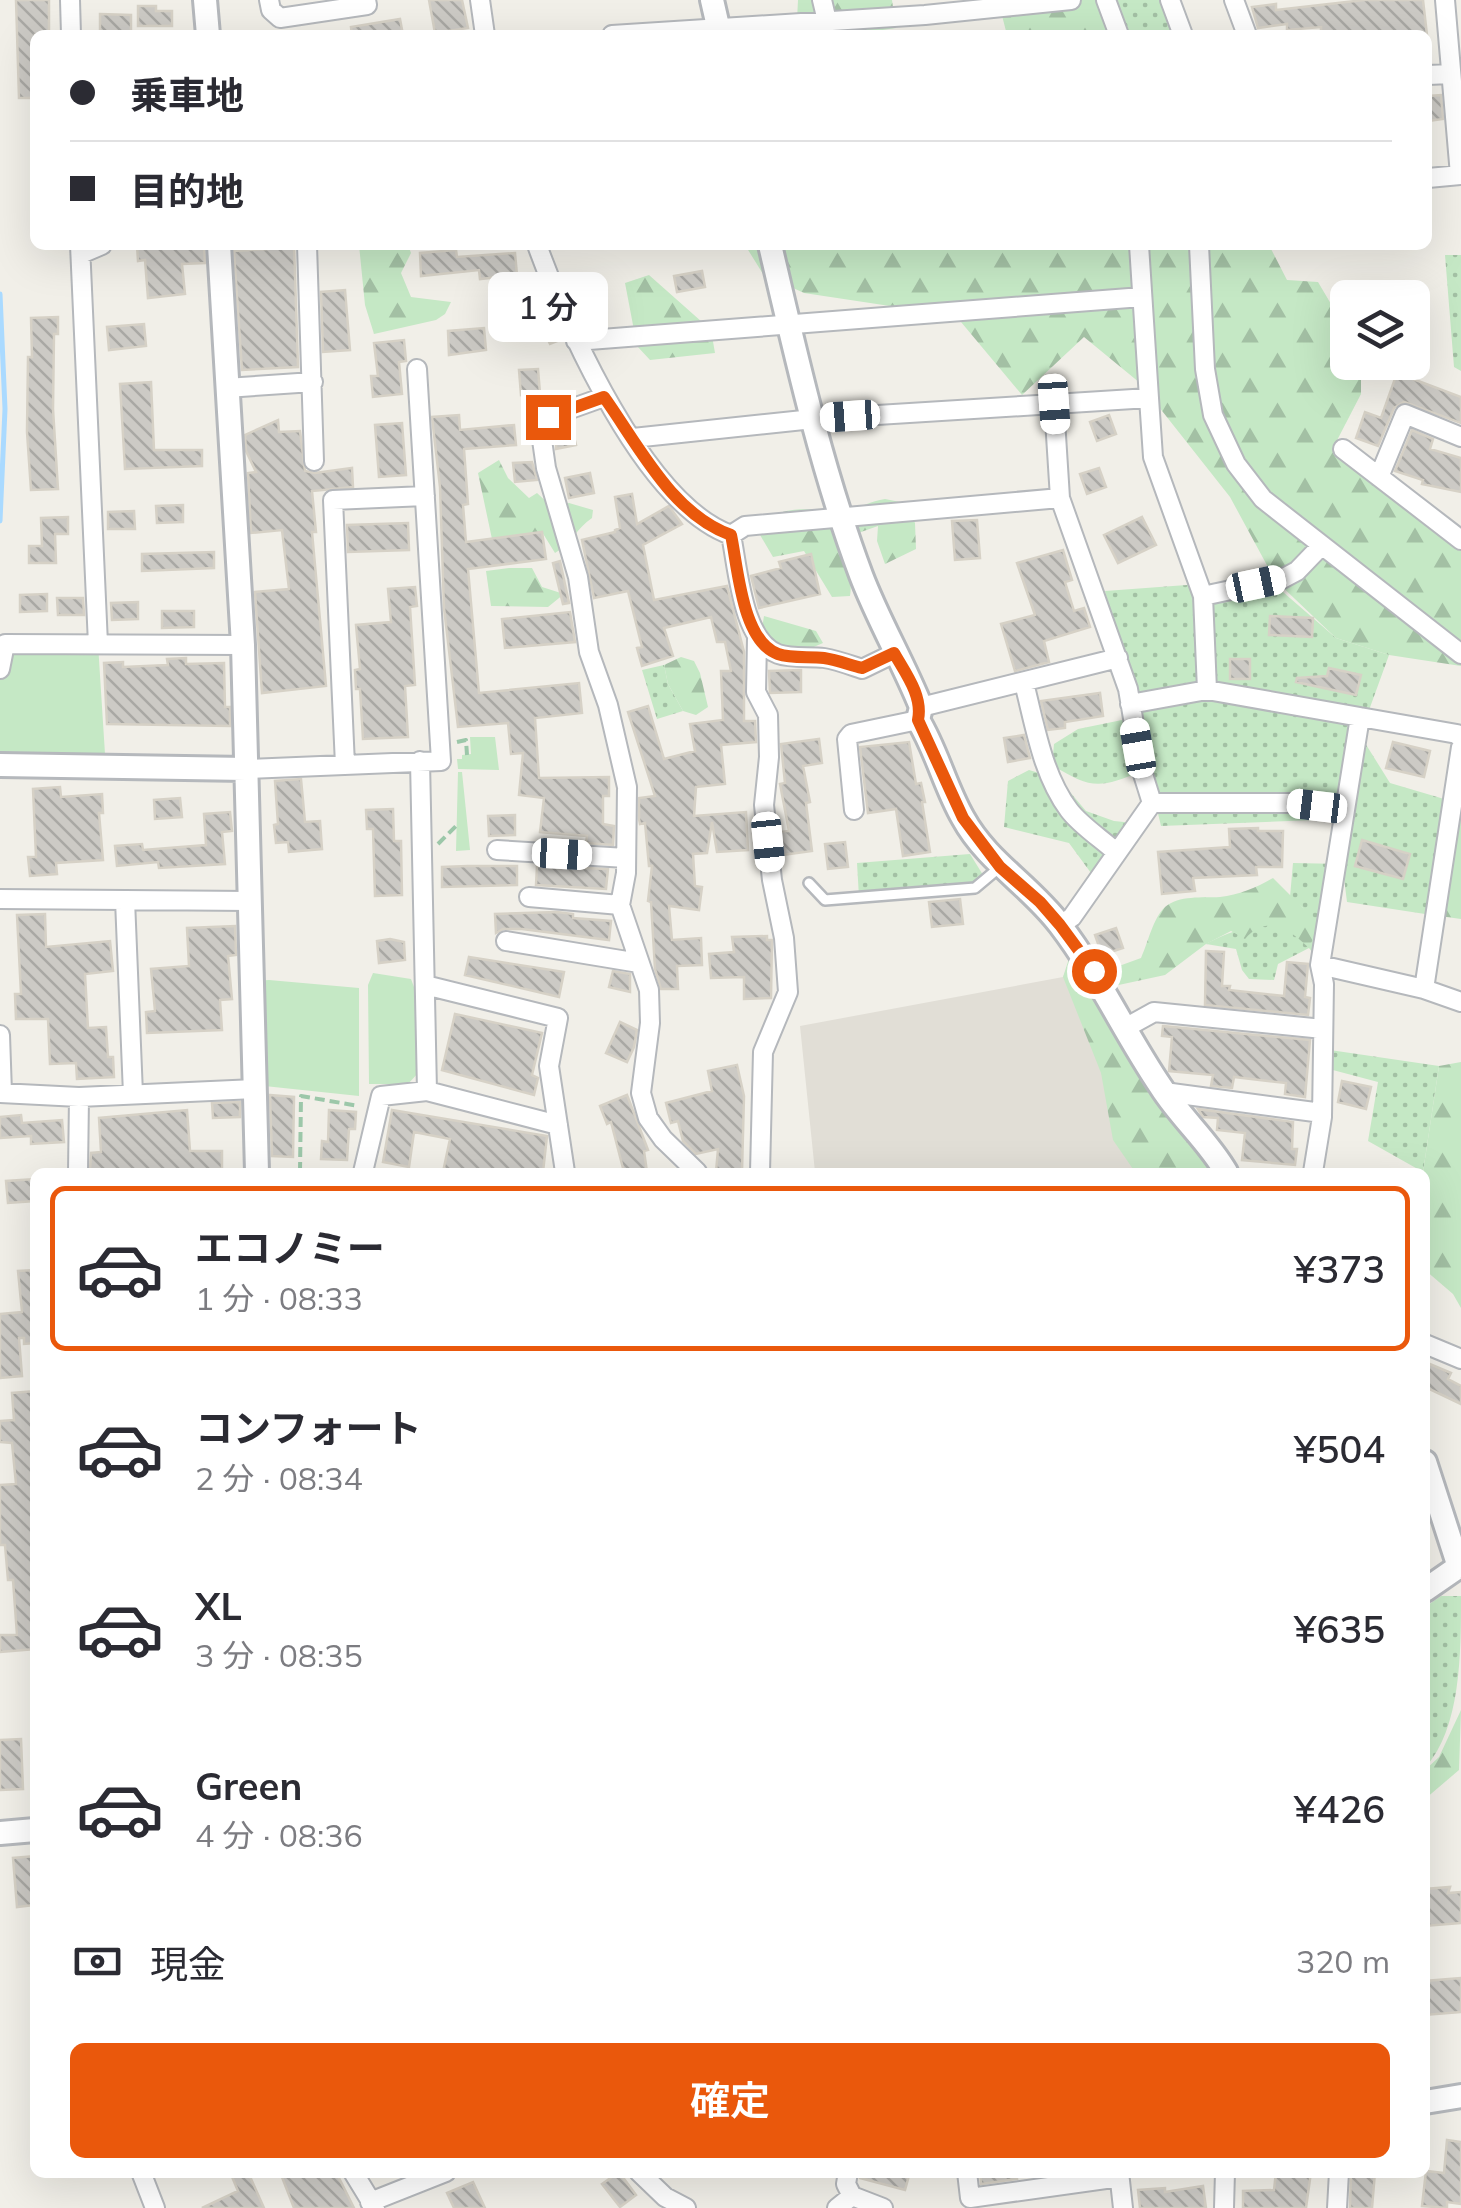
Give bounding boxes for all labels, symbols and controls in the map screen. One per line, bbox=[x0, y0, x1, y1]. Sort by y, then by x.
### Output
text: 乗車地 bbox=[130, 71, 244, 119]
text: 目的地 bbox=[130, 167, 244, 215]
callout: 1 分 bbox=[488, 272, 608, 342]
map controls bbox=[1330, 280, 1430, 380]
button: layers bbox=[1330, 280, 1430, 380]
text: 1 分 bbox=[518, 287, 578, 327]
car bbox=[1037, 373, 1071, 435]
route end bbox=[526, 395, 571, 440]
car bbox=[819, 399, 881, 433]
car bbox=[1224, 563, 1288, 605]
car bbox=[1118, 716, 1158, 780]
car bbox=[1285, 787, 1349, 825]
car bbox=[750, 811, 786, 873]
car bbox=[531, 837, 593, 871]
route start bbox=[1072, 949, 1117, 994]
icon: car bbox=[75, 1224, 165, 1314]
text: エコノミー bbox=[195, 1224, 385, 1272]
text: ¥373 bbox=[1294, 1245, 1385, 1293]
text: 1 分 · 08:33 bbox=[195, 1278, 363, 1318]
icon: car bbox=[75, 1404, 165, 1494]
text: コンフォート bbox=[195, 1404, 422, 1452]
text: ¥504 bbox=[1294, 1425, 1385, 1473]
text: 2 分 · 08:34 bbox=[195, 1458, 363, 1498]
text: XL bbox=[195, 1582, 242, 1630]
icon: car bbox=[75, 1584, 165, 1674]
text: ¥635 bbox=[1294, 1605, 1385, 1653]
text: 3 分 · 08:35 bbox=[195, 1635, 363, 1675]
text: Green bbox=[195, 1762, 302, 1810]
icon: car bbox=[75, 1764, 165, 1854]
text: ¥426 bbox=[1294, 1785, 1385, 1833]
text: 4 分 · 08:36 bbox=[195, 1815, 363, 1855]
icon: cash bbox=[70, 1934, 125, 1989]
text: 現金 bbox=[150, 1940, 226, 1988]
text: 320 m bbox=[1296, 1941, 1390, 1981]
button: 確定 bbox=[70, 2043, 1390, 2158]

